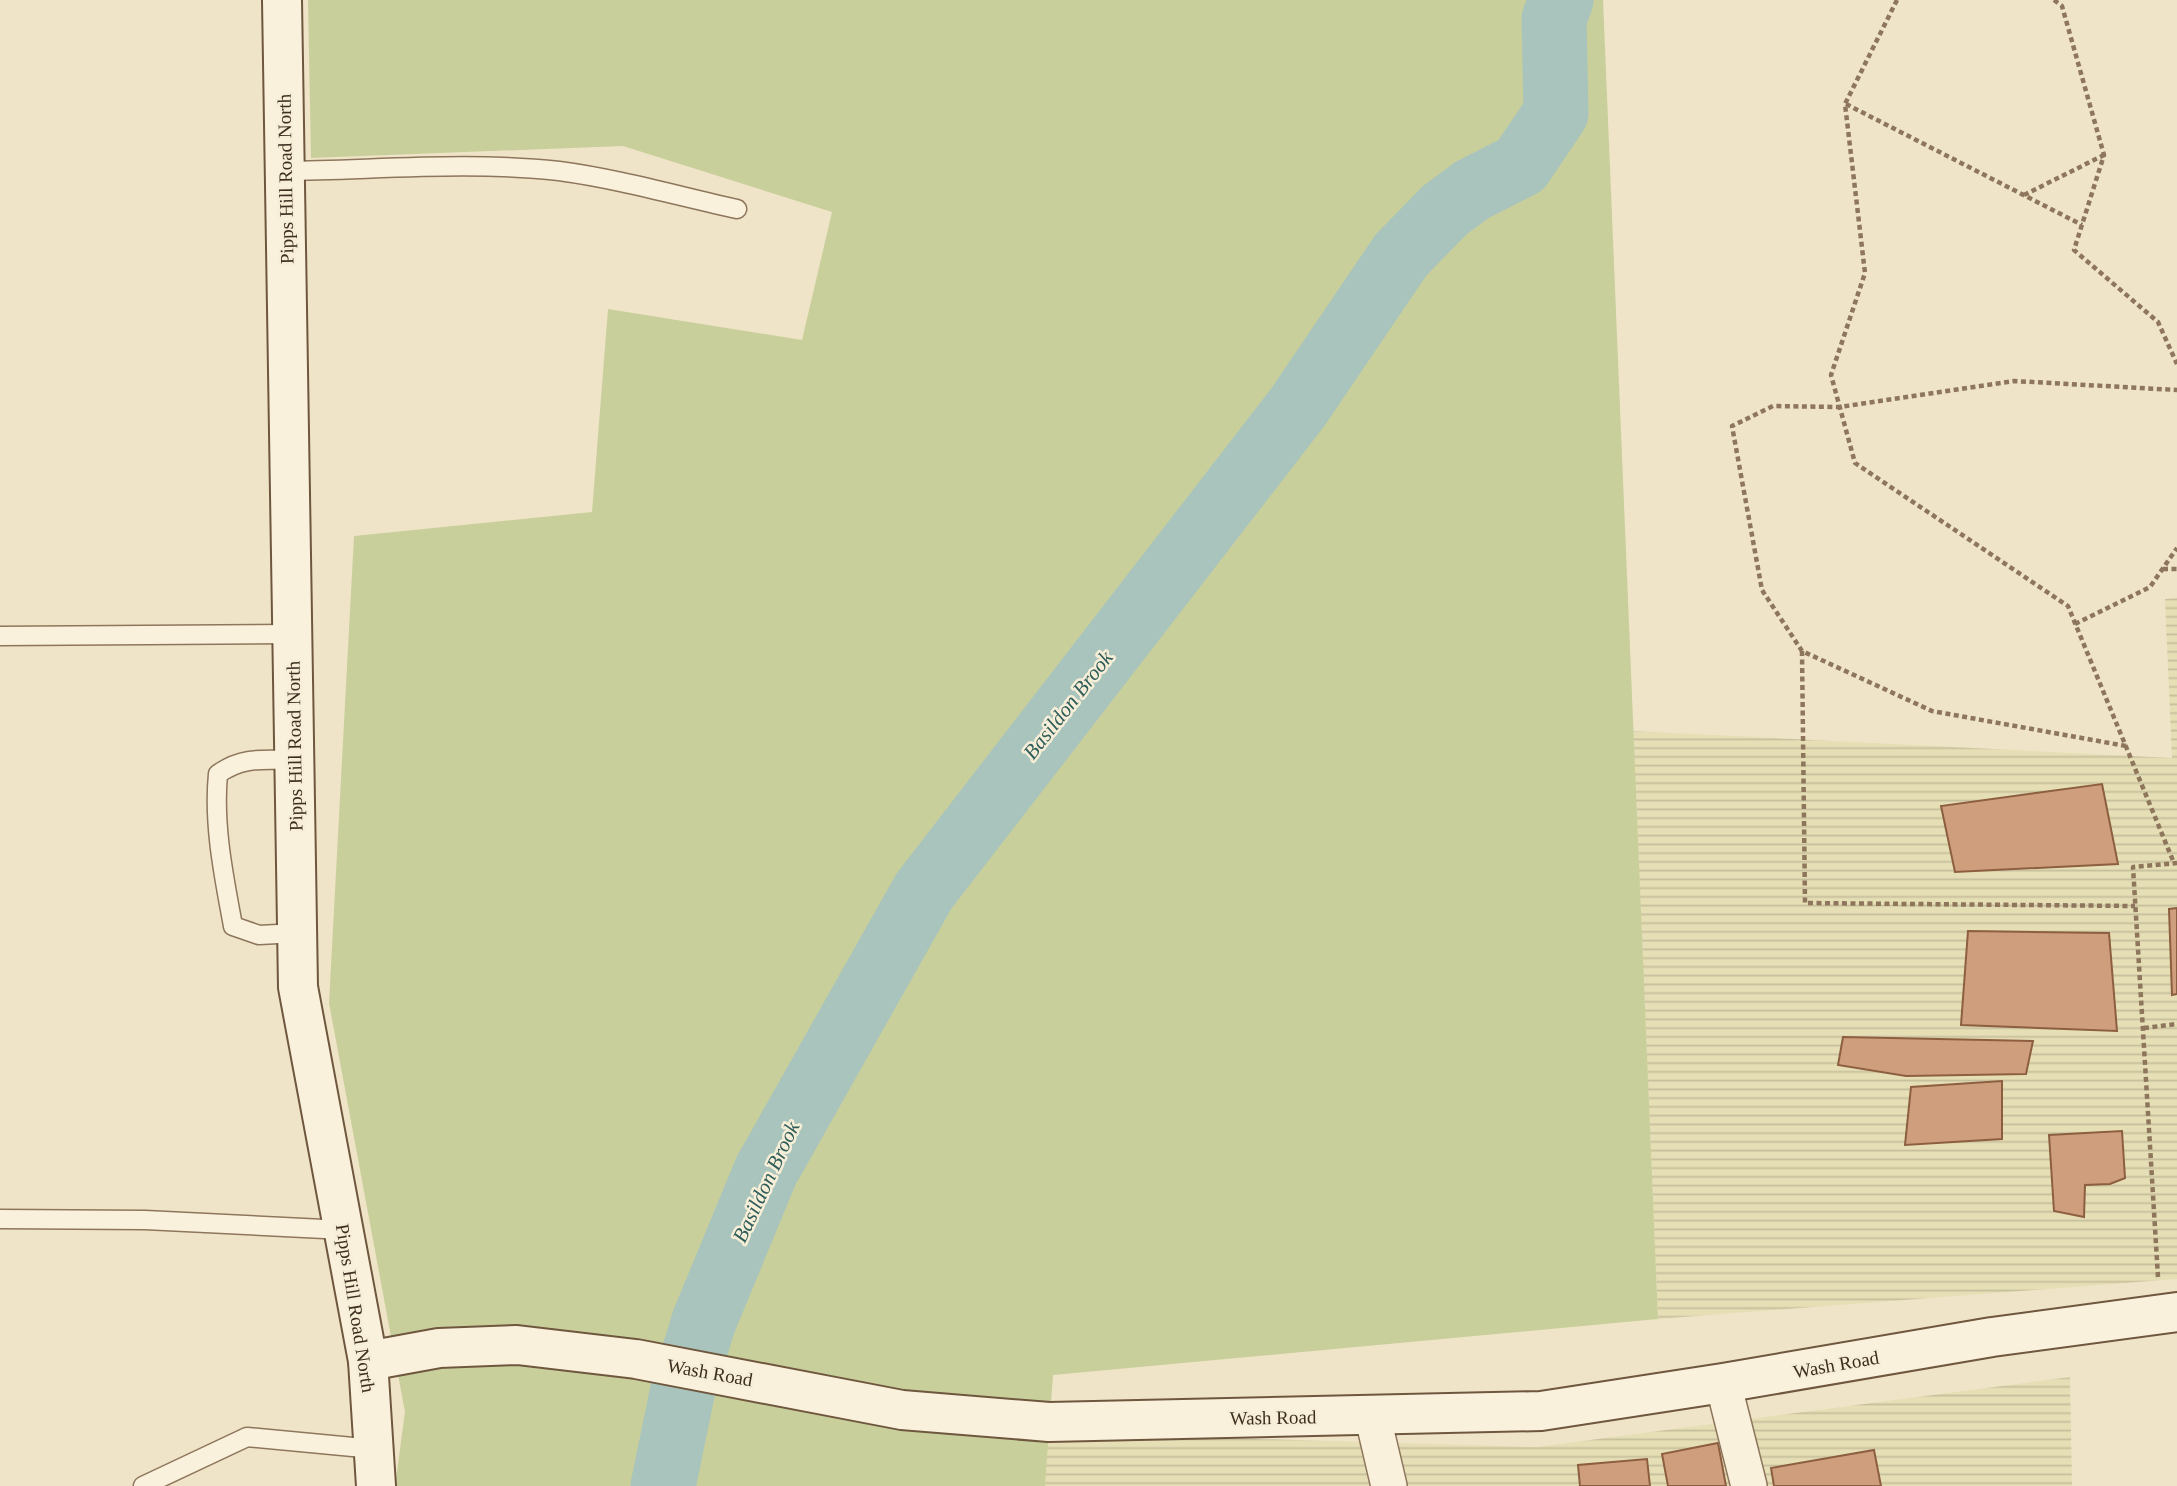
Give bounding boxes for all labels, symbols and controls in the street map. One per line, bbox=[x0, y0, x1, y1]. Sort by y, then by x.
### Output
street label: Pipps Hill Road North bbox=[274, 93, 297, 264]
water label: Basildon Brook bbox=[1018, 646, 1118, 764]
street label: Pipps Hill Road North bbox=[283, 660, 306, 831]
water label: Basildon Brook bbox=[728, 1117, 805, 1246]
street label: Pipps Hill Road North bbox=[332, 1222, 379, 1394]
street label: Wash Road bbox=[1792, 1347, 1881, 1382]
street label: Wash Road bbox=[665, 1355, 755, 1390]
street label: Wash Road bbox=[1230, 1406, 1317, 1429]

